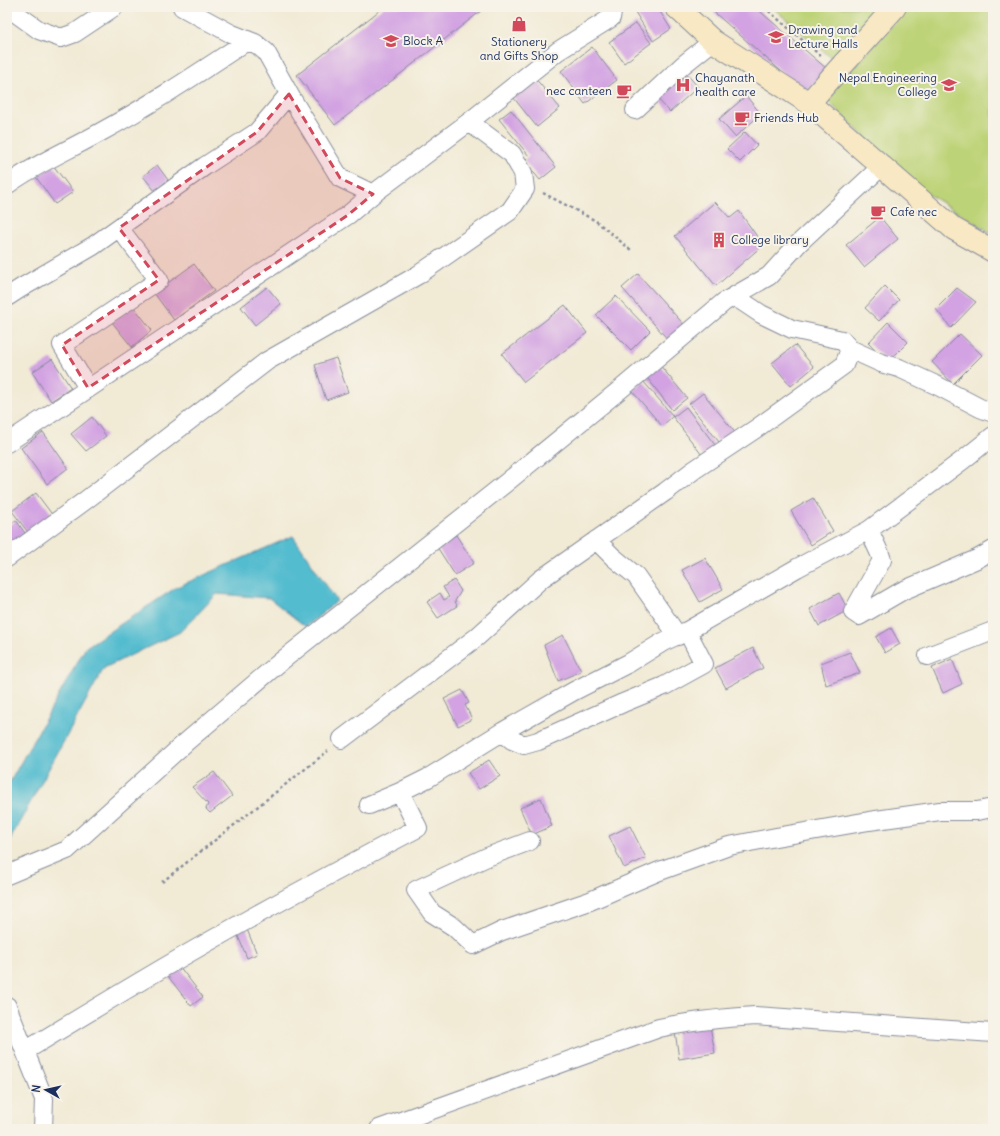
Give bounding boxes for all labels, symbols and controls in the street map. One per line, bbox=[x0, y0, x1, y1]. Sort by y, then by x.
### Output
shop icon: Stationery and Gifts Shop bbox=[510, 15, 528, 33]
place label: Drawing and Lecture Halls bbox=[788, 22, 858, 51]
school or university icon: Drawing and Lecture Halls bbox=[767, 28, 785, 46]
school or university icon: Block A bbox=[382, 32, 400, 50]
place label: Block A bbox=[403, 33, 443, 48]
place label: Stationery and Gifts Shop bbox=[480, 34, 558, 63]
place label: Chayanath health care bbox=[695, 70, 756, 99]
place label: Nepal Engineering College bbox=[839, 70, 937, 99]
hospital icon: Chayanath health care bbox=[674, 76, 692, 94]
school or university icon: Nepal Engineering College bbox=[940, 76, 958, 94]
cafe icon: nec canteen bbox=[615, 82, 633, 100]
place label: nec canteen bbox=[546, 83, 612, 98]
cafe icon: Friends Hub bbox=[733, 109, 751, 127]
place label: Friends Hub bbox=[754, 110, 819, 125]
cafe icon: Cafe nec bbox=[869, 203, 887, 221]
place label: Cafe nec bbox=[890, 204, 937, 219]
building icon: College library bbox=[710, 231, 728, 249]
place label: College library bbox=[731, 232, 809, 247]
north arrow bbox=[26, 1070, 66, 1110]
text: N bbox=[29, 1084, 44, 1093]

